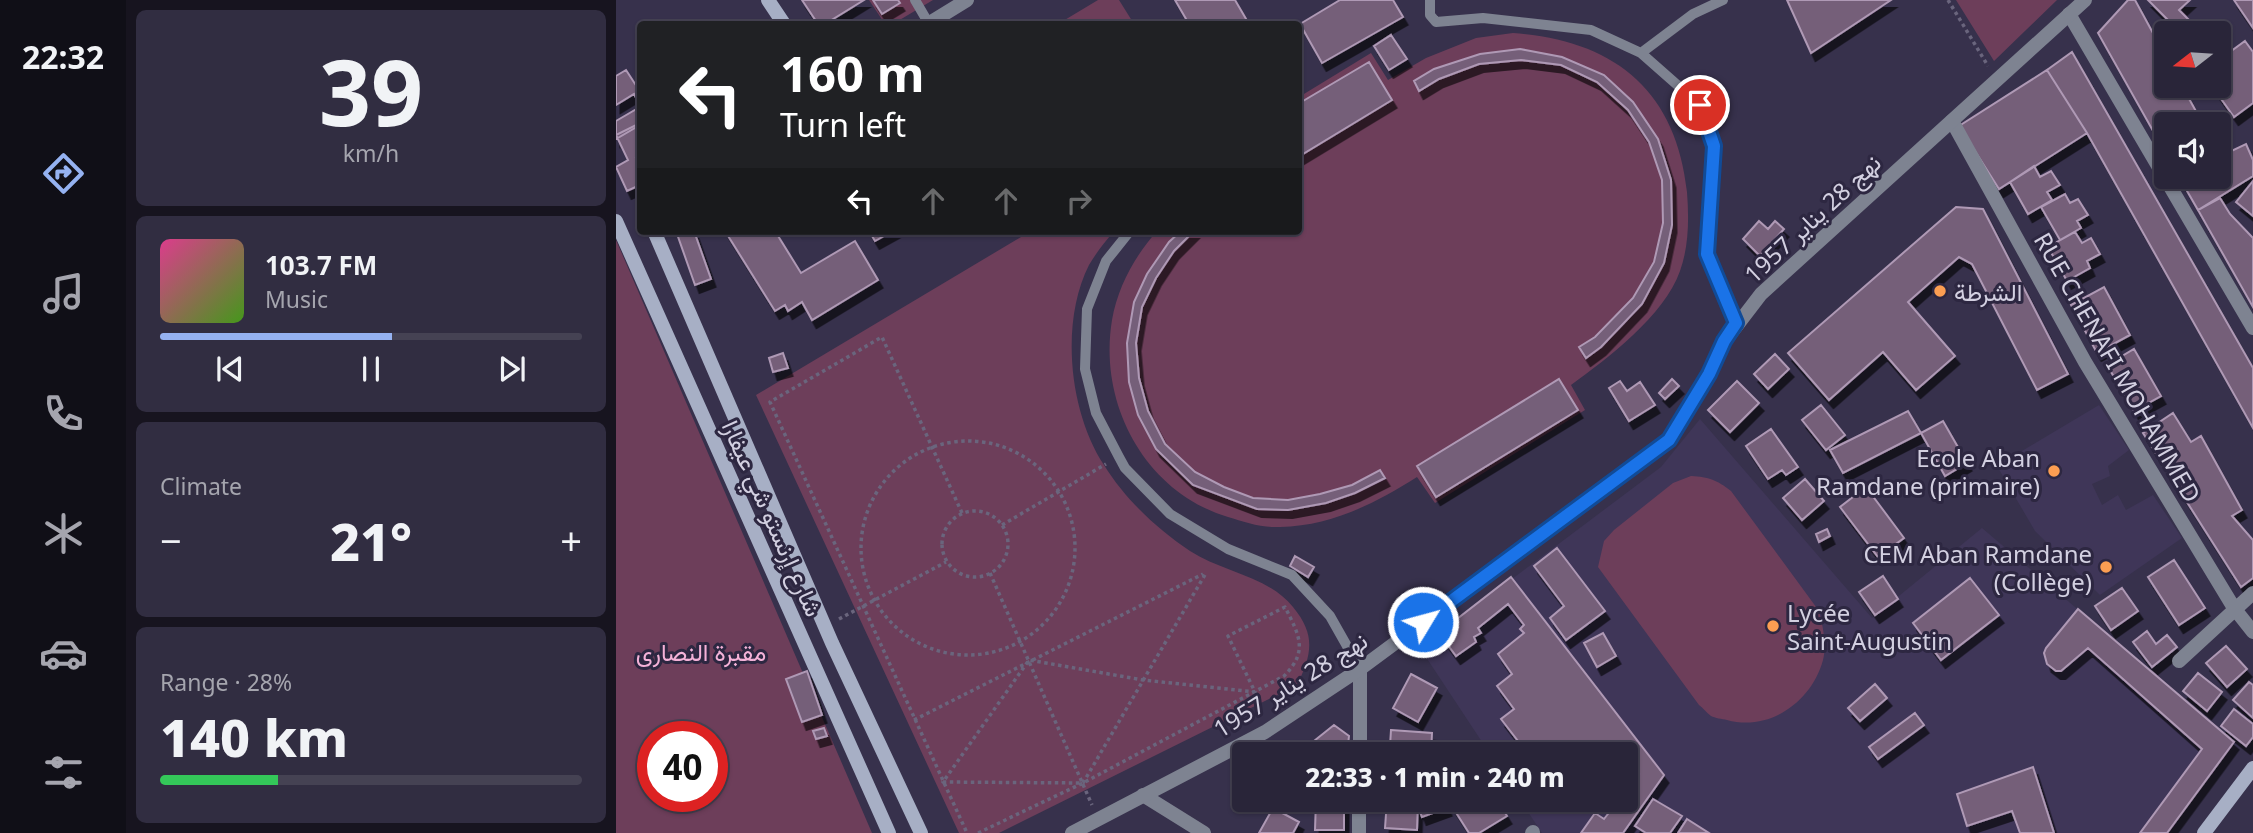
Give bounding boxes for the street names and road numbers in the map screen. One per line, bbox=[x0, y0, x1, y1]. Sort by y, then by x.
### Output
street label: نهج 28 يناير 1957 bbox=[1736, 146, 1889, 291]
street label: RUE CHENAFI MOHAMMED bbox=[2027, 226, 2209, 508]
street label: شارع إرنستو شي عيفارا bbox=[711, 415, 831, 623]
street label: نهج 28 يناير 1957 bbox=[1207, 623, 1374, 746]

